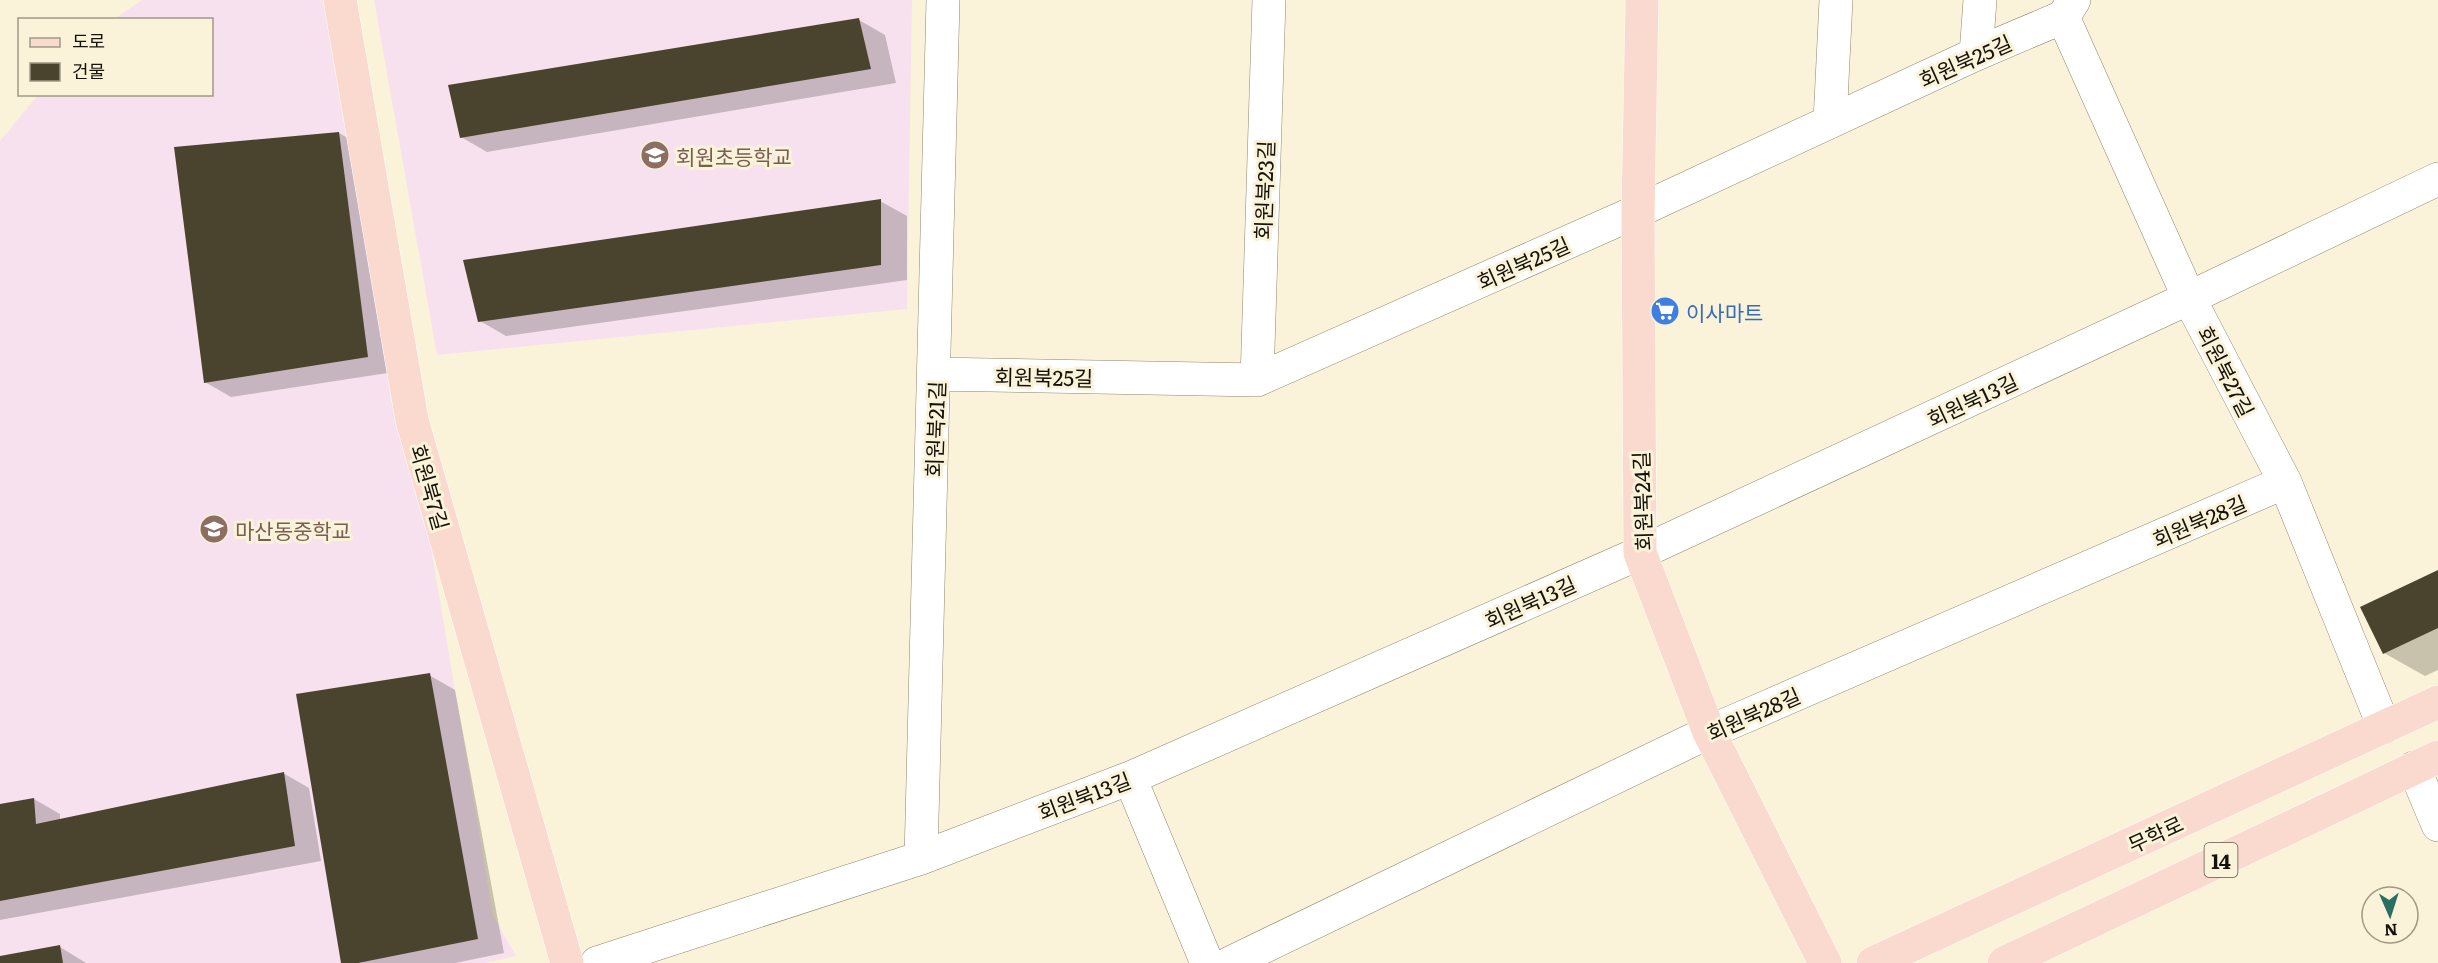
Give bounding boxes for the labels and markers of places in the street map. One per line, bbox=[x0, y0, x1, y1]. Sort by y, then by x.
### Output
school or university icon: 회원초등학교 bbox=[639, 139, 671, 171]
place label: 회원초등학교 bbox=[676, 140, 792, 171]
supermarket icon: 이사마트 bbox=[1649, 295, 1681, 327]
place label: 이사마트 bbox=[1686, 296, 1763, 327]
school or university icon: 마산동중학교 bbox=[198, 513, 230, 545]
place label: 마산동중학교 bbox=[235, 514, 351, 545]

